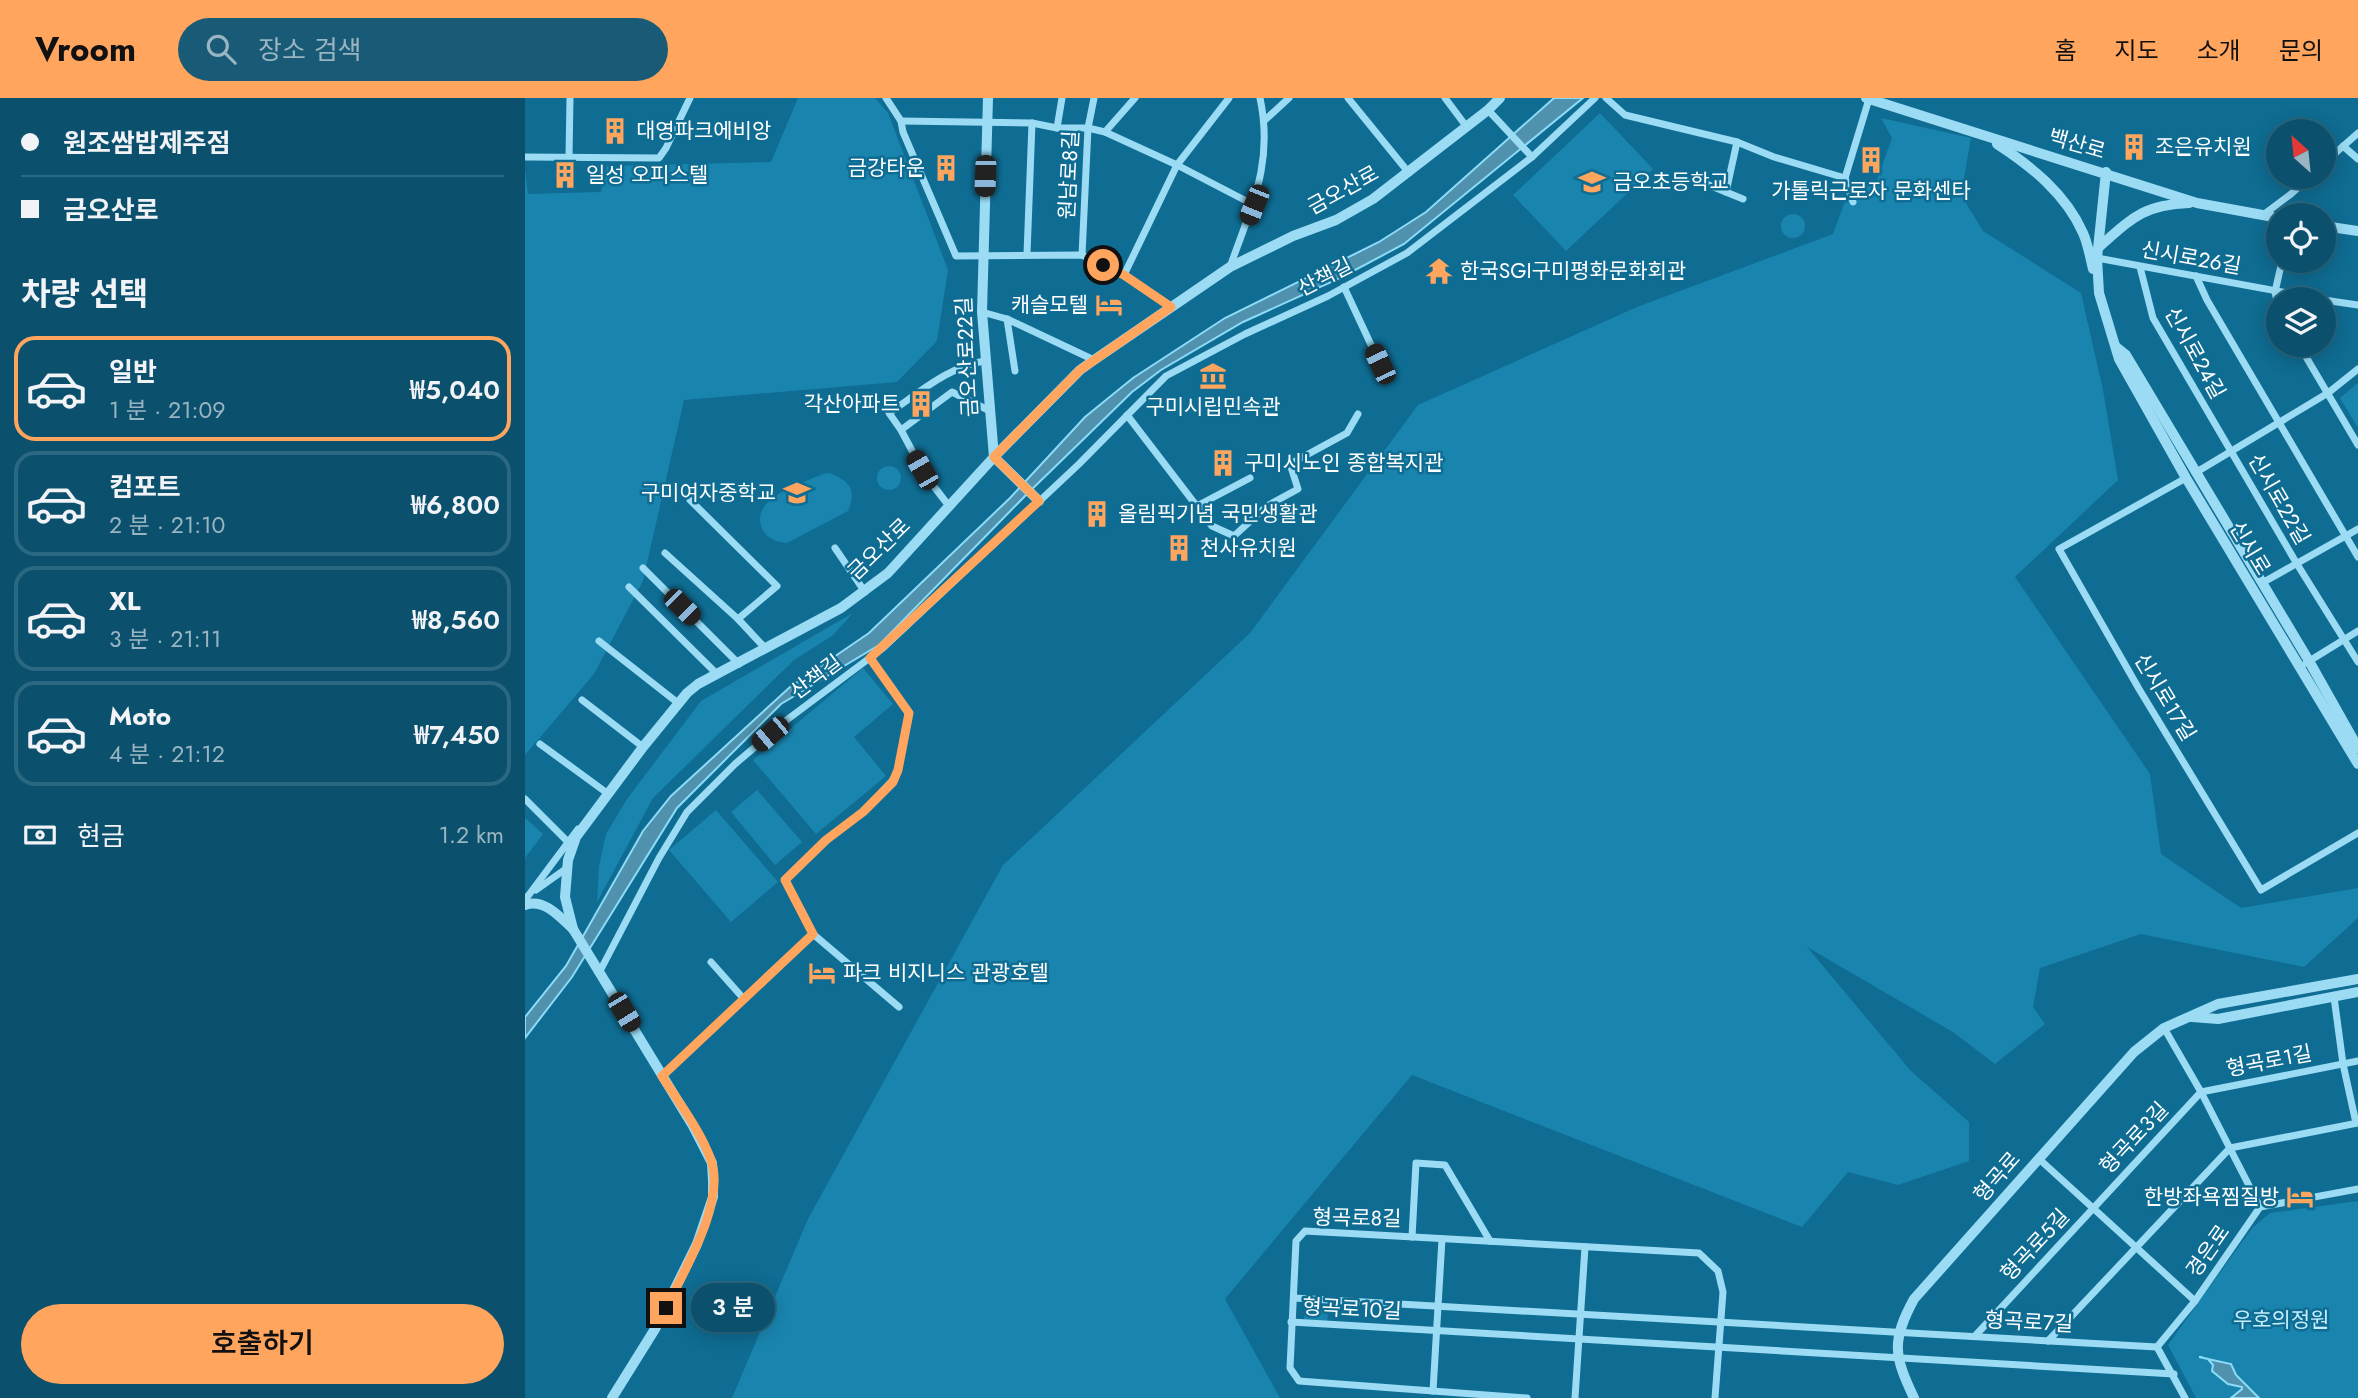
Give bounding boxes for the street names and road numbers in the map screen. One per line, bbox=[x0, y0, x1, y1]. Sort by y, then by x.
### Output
street label: 백산로 bbox=[2045, 122, 2109, 166]
street label: 원남로8길 bbox=[1052, 130, 1086, 220]
street label: 금오산로 bbox=[1302, 158, 1384, 222]
street label: 신시로26길 bbox=[2139, 234, 2243, 282]
street label: 산책길 bbox=[1292, 250, 1358, 304]
street label: 금오산로22길 bbox=[949, 296, 985, 418]
street label: 신시로24길 bbox=[2157, 301, 2233, 405]
street label: 신시로22길 bbox=[2243, 449, 2315, 549]
street label: 금오산로 bbox=[841, 511, 917, 587]
street label: 신시로 bbox=[2224, 517, 2276, 579]
street label: 신시로17길 bbox=[2127, 647, 2203, 747]
street label: 산책길 bbox=[784, 648, 848, 706]
street label: 형곡로1길 bbox=[2224, 1038, 2314, 1084]
street label: 형곡로3길 bbox=[2093, 1095, 2175, 1181]
street label: 형곡로 bbox=[1967, 1145, 2027, 1209]
street label: 형곡로8길 bbox=[1312, 1202, 1402, 1234]
street label: 형곡로5길 bbox=[1994, 1202, 2076, 1288]
street label: 경은로 bbox=[2179, 1219, 2237, 1283]
street label: 형곡로10길 bbox=[1302, 1291, 1402, 1327]
street label: 형곡로7길 bbox=[1984, 1305, 2074, 1339]

